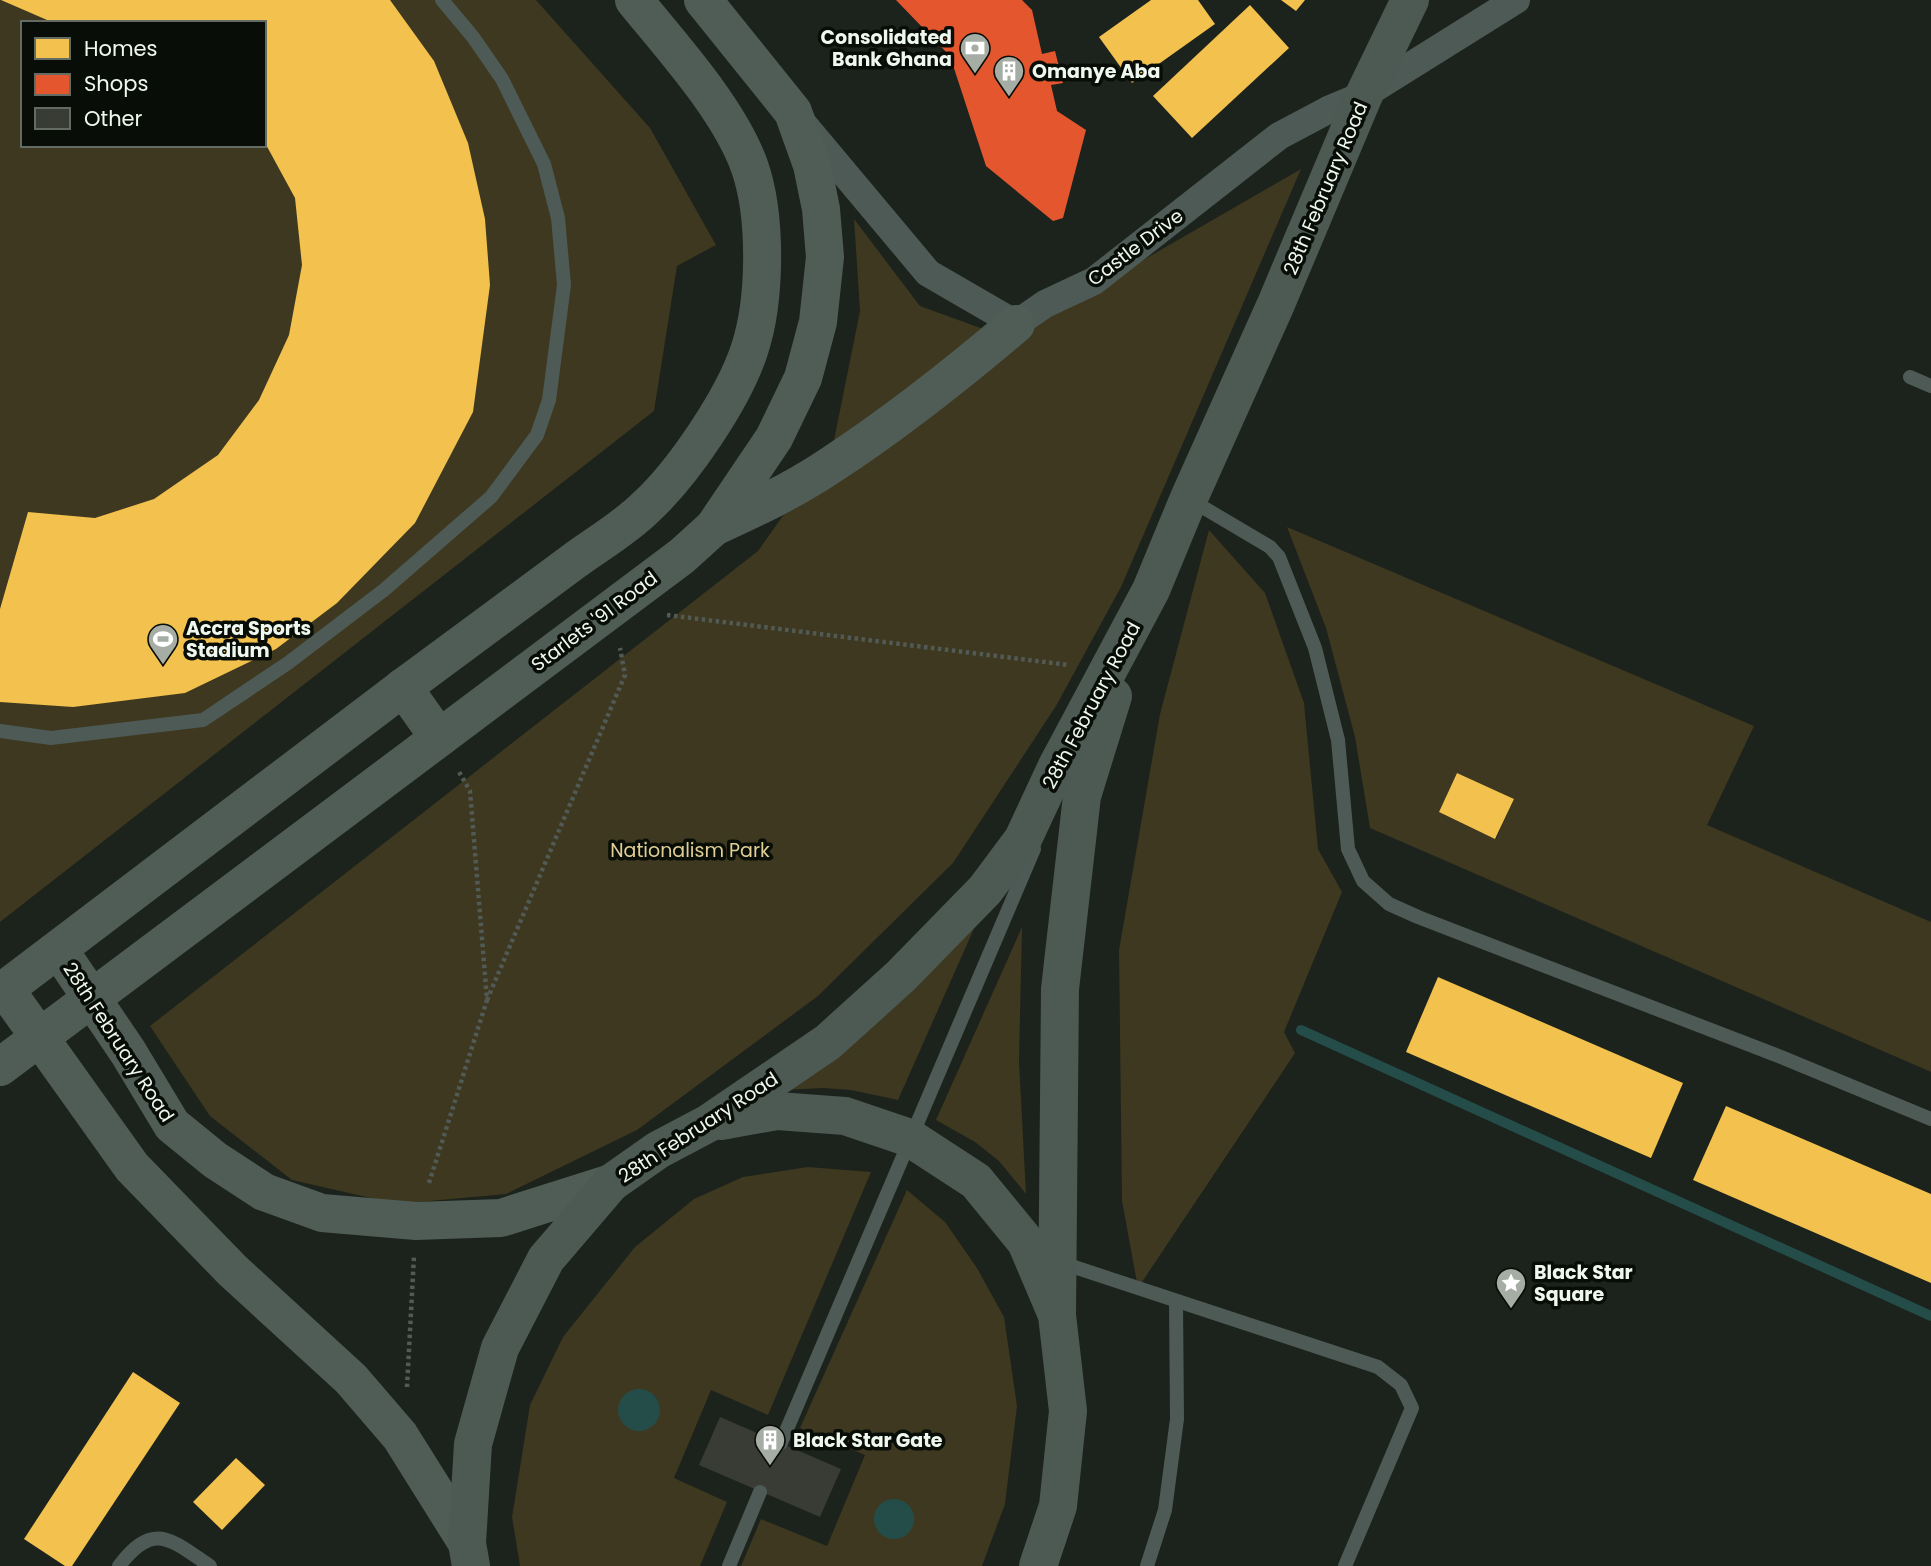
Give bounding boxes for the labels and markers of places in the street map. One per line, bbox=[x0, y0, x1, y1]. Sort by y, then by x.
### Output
place label: Consolidated Bank Ghana bbox=[821, 24, 952, 73]
bank icon: Consolidated Bank Ghana bbox=[958, 31, 992, 75]
building icon: Omanye Aba bbox=[992, 54, 1026, 98]
place label: Omanye Aba bbox=[1032, 58, 1160, 85]
place label: Accra Sports Stadium bbox=[186, 615, 311, 664]
sports icon: Accra Sports Stadium bbox=[146, 622, 180, 666]
place label: Black Star Square bbox=[1534, 1259, 1633, 1308]
place icon: Black Star Square bbox=[1494, 1266, 1528, 1310]
building icon: Black Star Gate bbox=[753, 1423, 787, 1467]
place label: Black Star Gate bbox=[793, 1427, 943, 1454]

